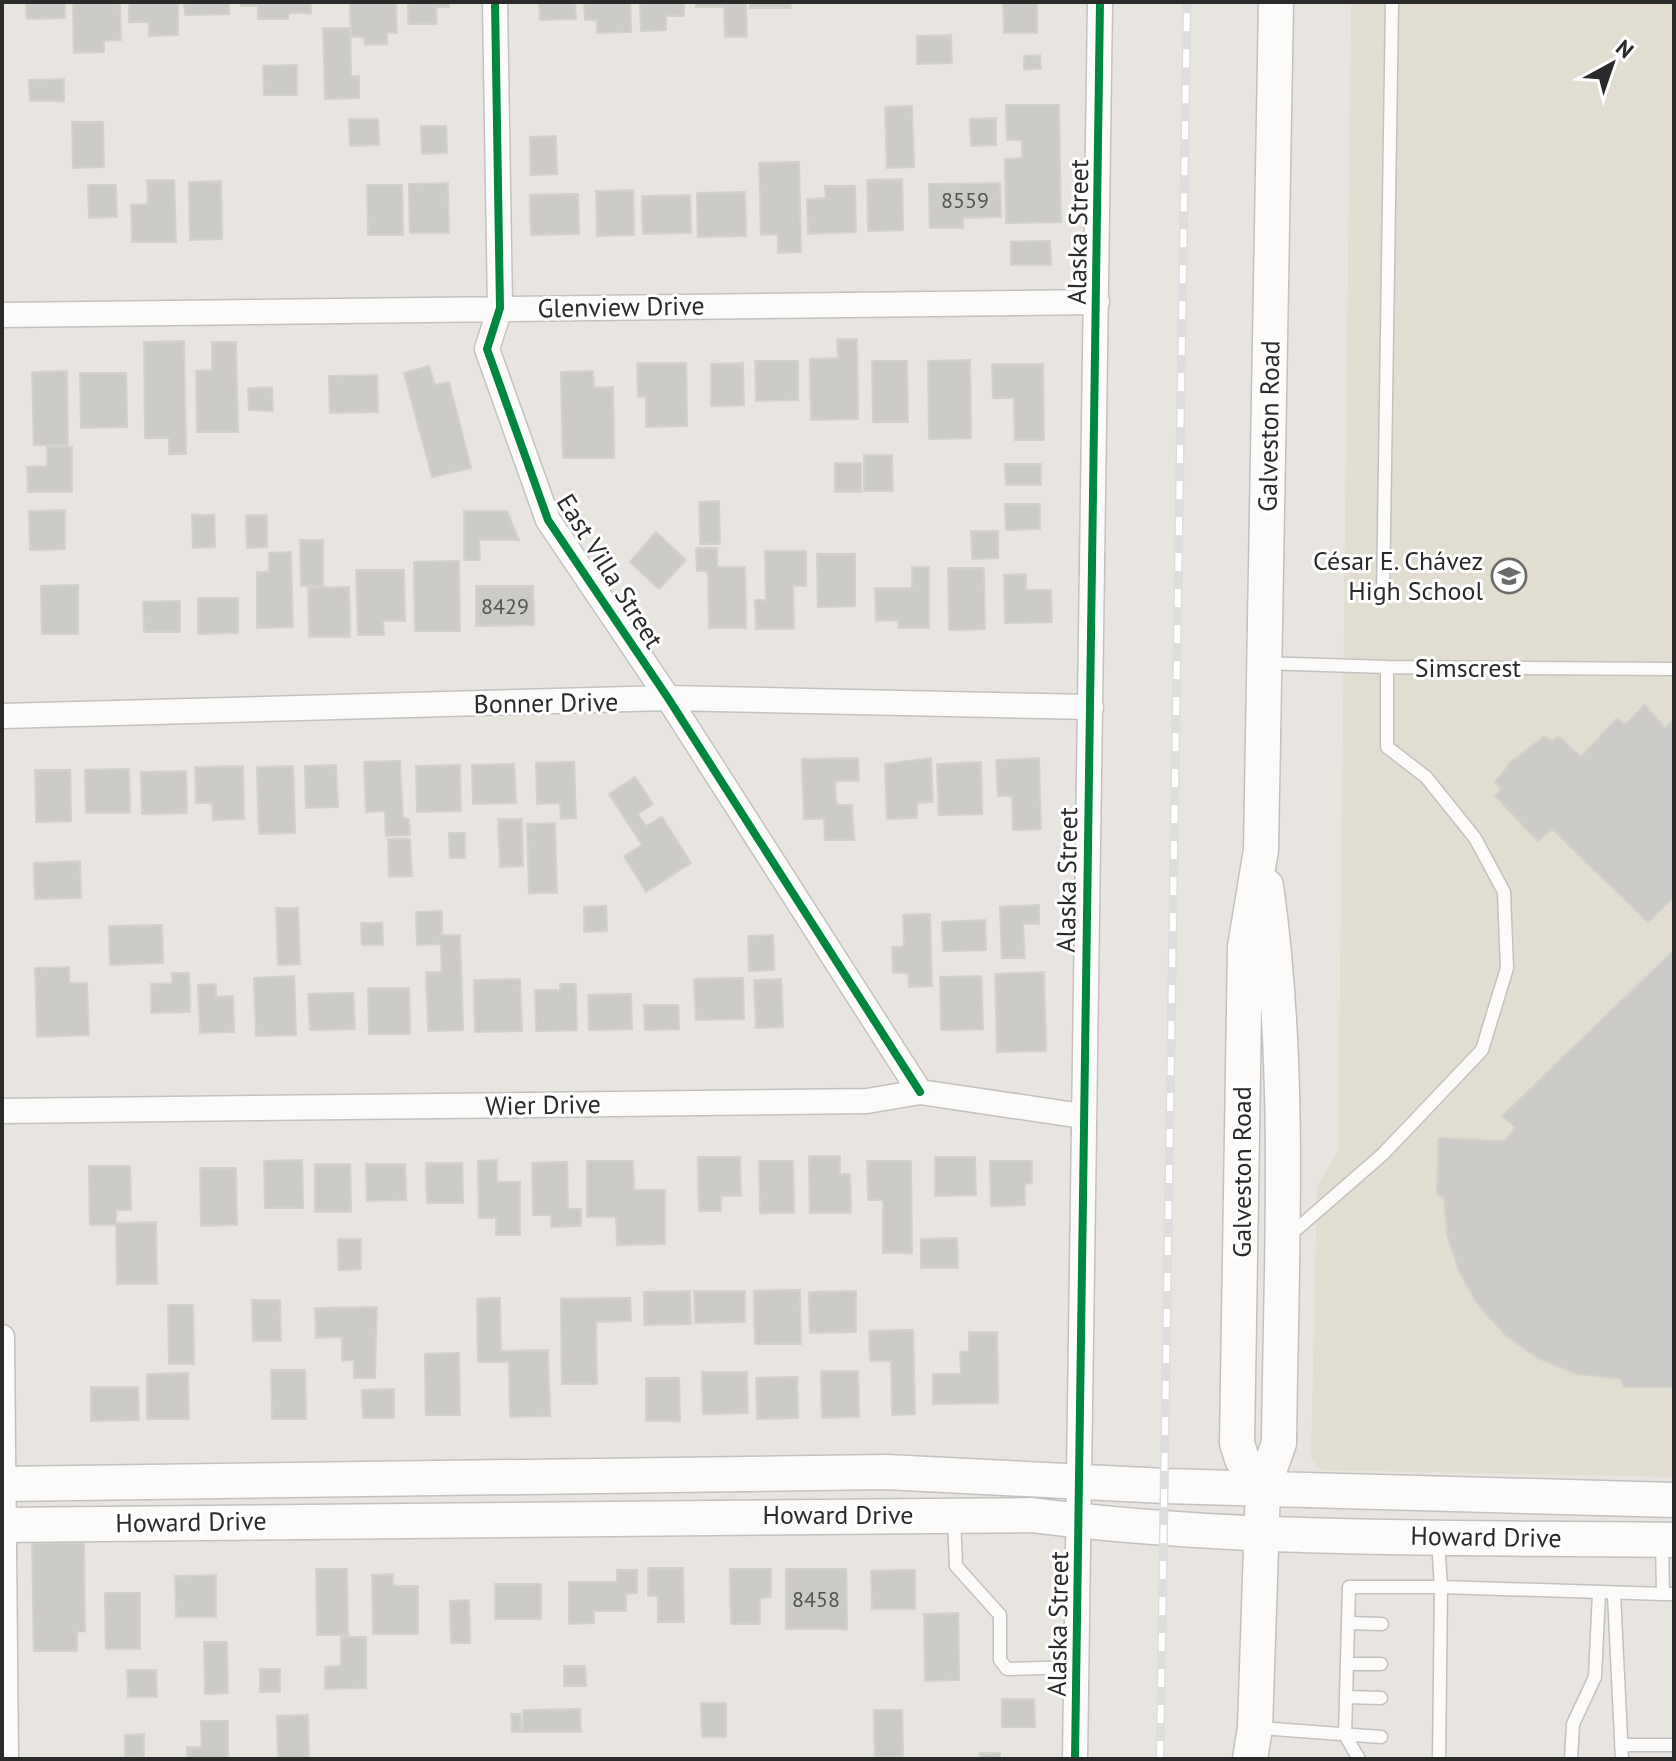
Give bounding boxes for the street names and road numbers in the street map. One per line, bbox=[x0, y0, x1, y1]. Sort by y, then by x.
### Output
street label: Alaska Street bbox=[1060, 159, 1095, 305]
street label: Glenview Drive bbox=[537, 289, 705, 324]
street label: Galveston Road bbox=[1251, 340, 1286, 512]
street label: East Villa Street bbox=[550, 487, 671, 654]
street label: Simscrest bbox=[1415, 651, 1521, 684]
street label: Bonner Drive bbox=[473, 685, 619, 720]
street label: Alaska Street bbox=[1049, 807, 1084, 953]
street label: Galveston Road bbox=[1225, 1086, 1258, 1258]
street label: Wier Drive bbox=[485, 1087, 601, 1122]
street label: Howard Drive bbox=[762, 1498, 914, 1531]
street label: Howard Drive bbox=[115, 1504, 267, 1539]
street label: Howard Drive bbox=[1410, 1519, 1562, 1554]
street label: Alaska Street bbox=[1040, 1551, 1075, 1697]

